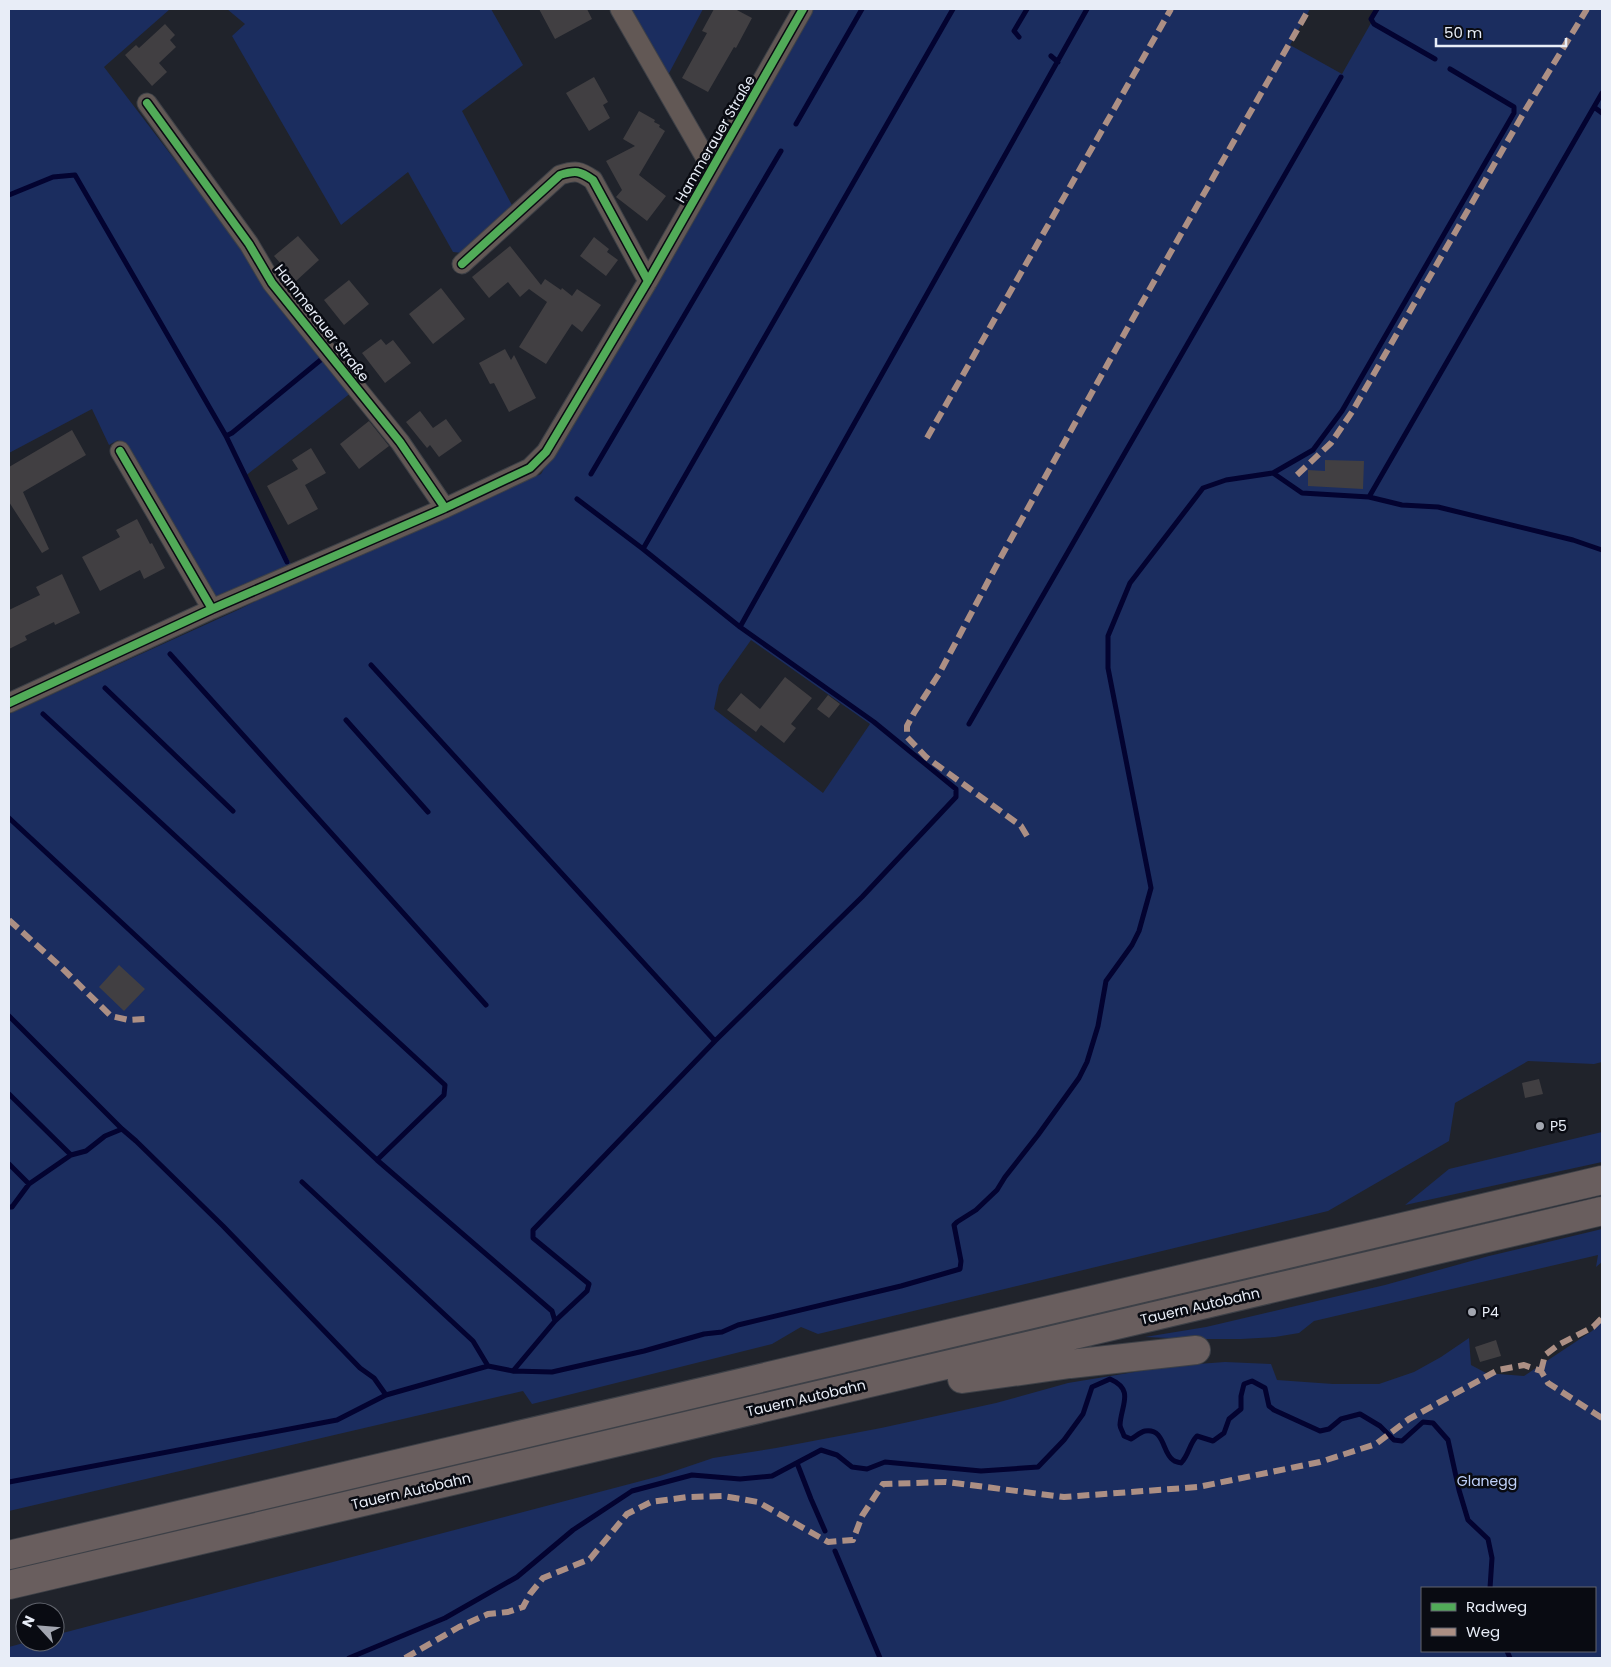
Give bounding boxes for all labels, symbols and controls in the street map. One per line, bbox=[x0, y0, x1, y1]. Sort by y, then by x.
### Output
scale bar bbox=[1436, 15, 1566, 47]
text: 50 m bbox=[1444, 22, 1482, 43]
street label: Hammerauer Straße bbox=[670, 71, 760, 206]
street label: Hammerauer Straße bbox=[270, 260, 374, 386]
place label: P5 bbox=[1550, 1116, 1567, 1136]
marker: P5 bbox=[1534, 1120, 1546, 1132]
street label: Tauern Autobahn bbox=[1138, 1283, 1262, 1329]
place label: P4 bbox=[1482, 1302, 1499, 1322]
marker: P4 bbox=[1466, 1306, 1478, 1318]
street label: Tauern Autobahn bbox=[744, 1375, 868, 1421]
street label: Tauern Autobahn bbox=[349, 1468, 473, 1514]
park label: Glanegg bbox=[1457, 1471, 1517, 1491]
legend bbox=[1421, 1587, 1596, 1652]
text: Radweg bbox=[1466, 1596, 1527, 1617]
north arrow bbox=[15, 1602, 65, 1652]
text: N bbox=[17, 1612, 40, 1630]
text: Weg bbox=[1466, 1621, 1500, 1642]

